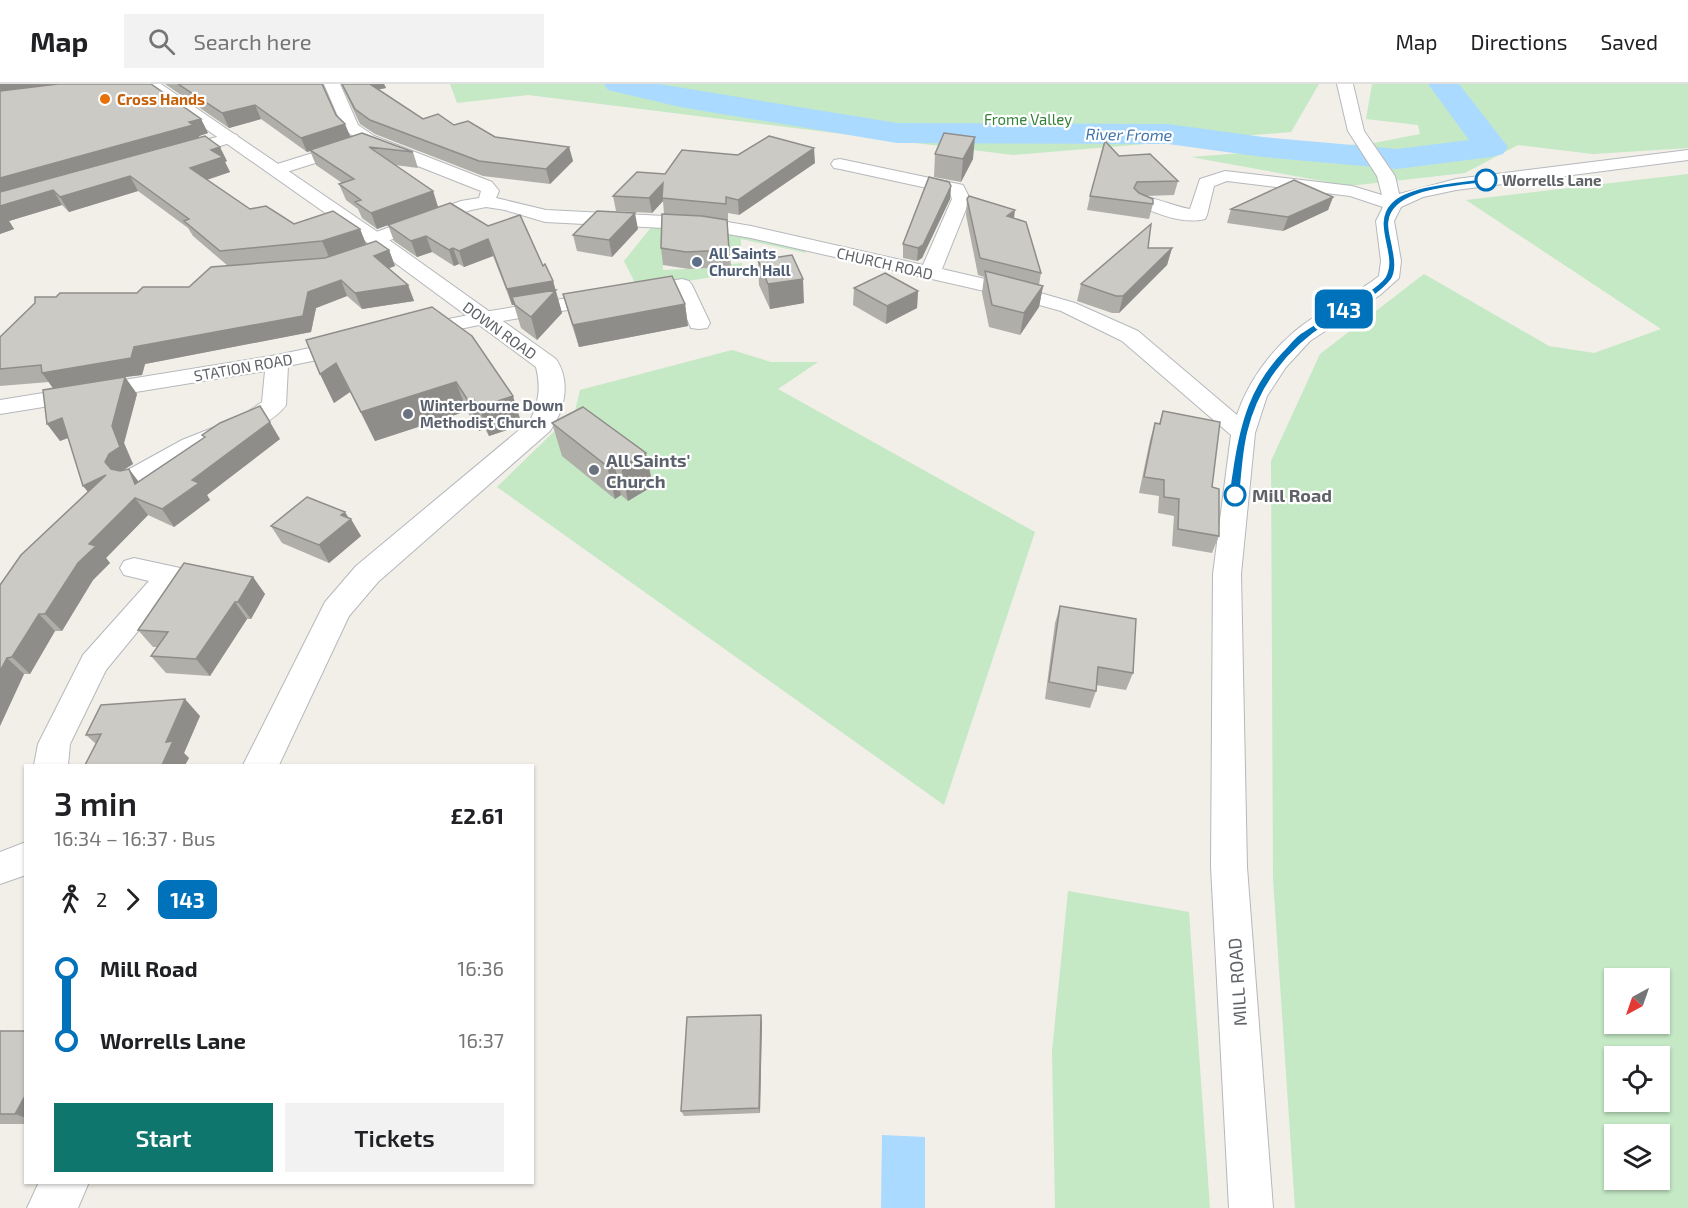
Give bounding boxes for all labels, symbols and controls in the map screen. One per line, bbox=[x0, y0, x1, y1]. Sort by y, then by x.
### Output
search box bbox=[124, 14, 544, 68]
text: Map bbox=[30, 24, 88, 58]
icon: search bbox=[145, 25, 178, 58]
text: Search here bbox=[193, 28, 312, 54]
text: Map bbox=[1395, 29, 1438, 54]
text: Directions bbox=[1471, 29, 1567, 54]
text: Saved bbox=[1600, 29, 1658, 54]
place label: Cross Hands bbox=[117, 90, 205, 108]
marker: Cross Hands bbox=[98, 92, 112, 106]
park label: Frome Valley bbox=[984, 110, 1072, 128]
water label: River Frome bbox=[1085, 124, 1173, 144]
marker: Worrells Lane bbox=[1475, 169, 1497, 191]
place label: Worrells Lane bbox=[1502, 171, 1602, 189]
street label: CHURCH ROAD bbox=[835, 243, 935, 283]
place label: All Saints Church Hall bbox=[709, 244, 791, 279]
marker: All Saints Church Hall bbox=[690, 255, 704, 269]
line badge: 143 bbox=[1310, 290, 1378, 328]
street label: DOWN ROAD bbox=[460, 297, 540, 363]
text: 143 bbox=[1327, 297, 1361, 322]
street label: STATION ROAD bbox=[192, 349, 294, 385]
place label: Winterbourne Down Methodist Church bbox=[420, 396, 563, 431]
marker: Winterbourne Down Methodist Church bbox=[401, 407, 415, 421]
place label: All Saints' Church bbox=[606, 449, 690, 492]
marker: All Saints' Church bbox=[587, 463, 601, 477]
marker: Mill Road bbox=[1224, 484, 1246, 506]
place label: Mill Road bbox=[1252, 484, 1332, 506]
text: 3 min bbox=[54, 783, 137, 823]
text: £2.61 bbox=[450, 802, 504, 828]
text: 16:34 – 16:37 · Bus bbox=[54, 826, 215, 850]
icon: walk bbox=[54, 883, 87, 916]
icon: forward bbox=[116, 883, 149, 916]
text: 2 bbox=[96, 887, 107, 911]
text: 143 bbox=[170, 887, 205, 912]
street label: MILL ROAD bbox=[1223, 937, 1251, 1027]
text: Mill Road bbox=[100, 955, 198, 981]
text: 16:36 bbox=[457, 956, 504, 980]
north arrow bbox=[1604, 968, 1670, 1034]
map controls bbox=[1604, 968, 1670, 1190]
text: Worrells Lane bbox=[100, 1027, 246, 1053]
text: 16:37 bbox=[459, 1028, 504, 1052]
button: locate bbox=[1604, 1046, 1670, 1112]
button: Start bbox=[54, 1103, 273, 1172]
button: Tickets bbox=[285, 1103, 504, 1172]
button: layers bbox=[1604, 1124, 1670, 1190]

